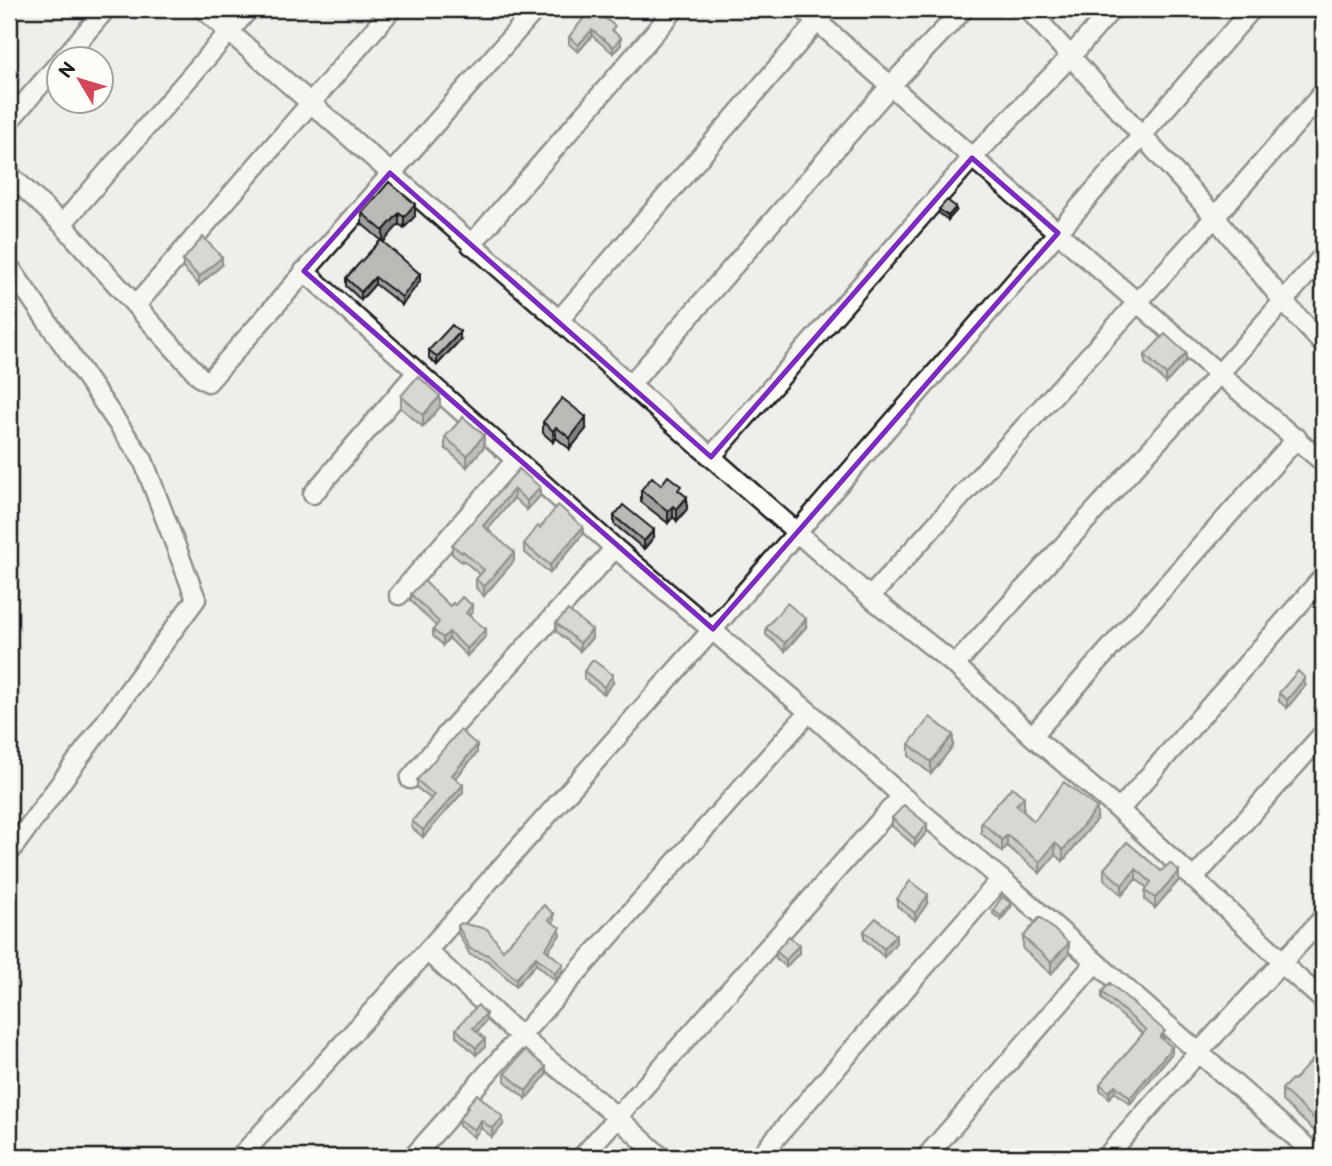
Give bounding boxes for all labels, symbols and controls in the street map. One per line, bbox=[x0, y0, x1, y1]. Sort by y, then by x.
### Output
north arrow bbox=[46, 46, 116, 116]
text: N bbox=[54, 58, 81, 83]

